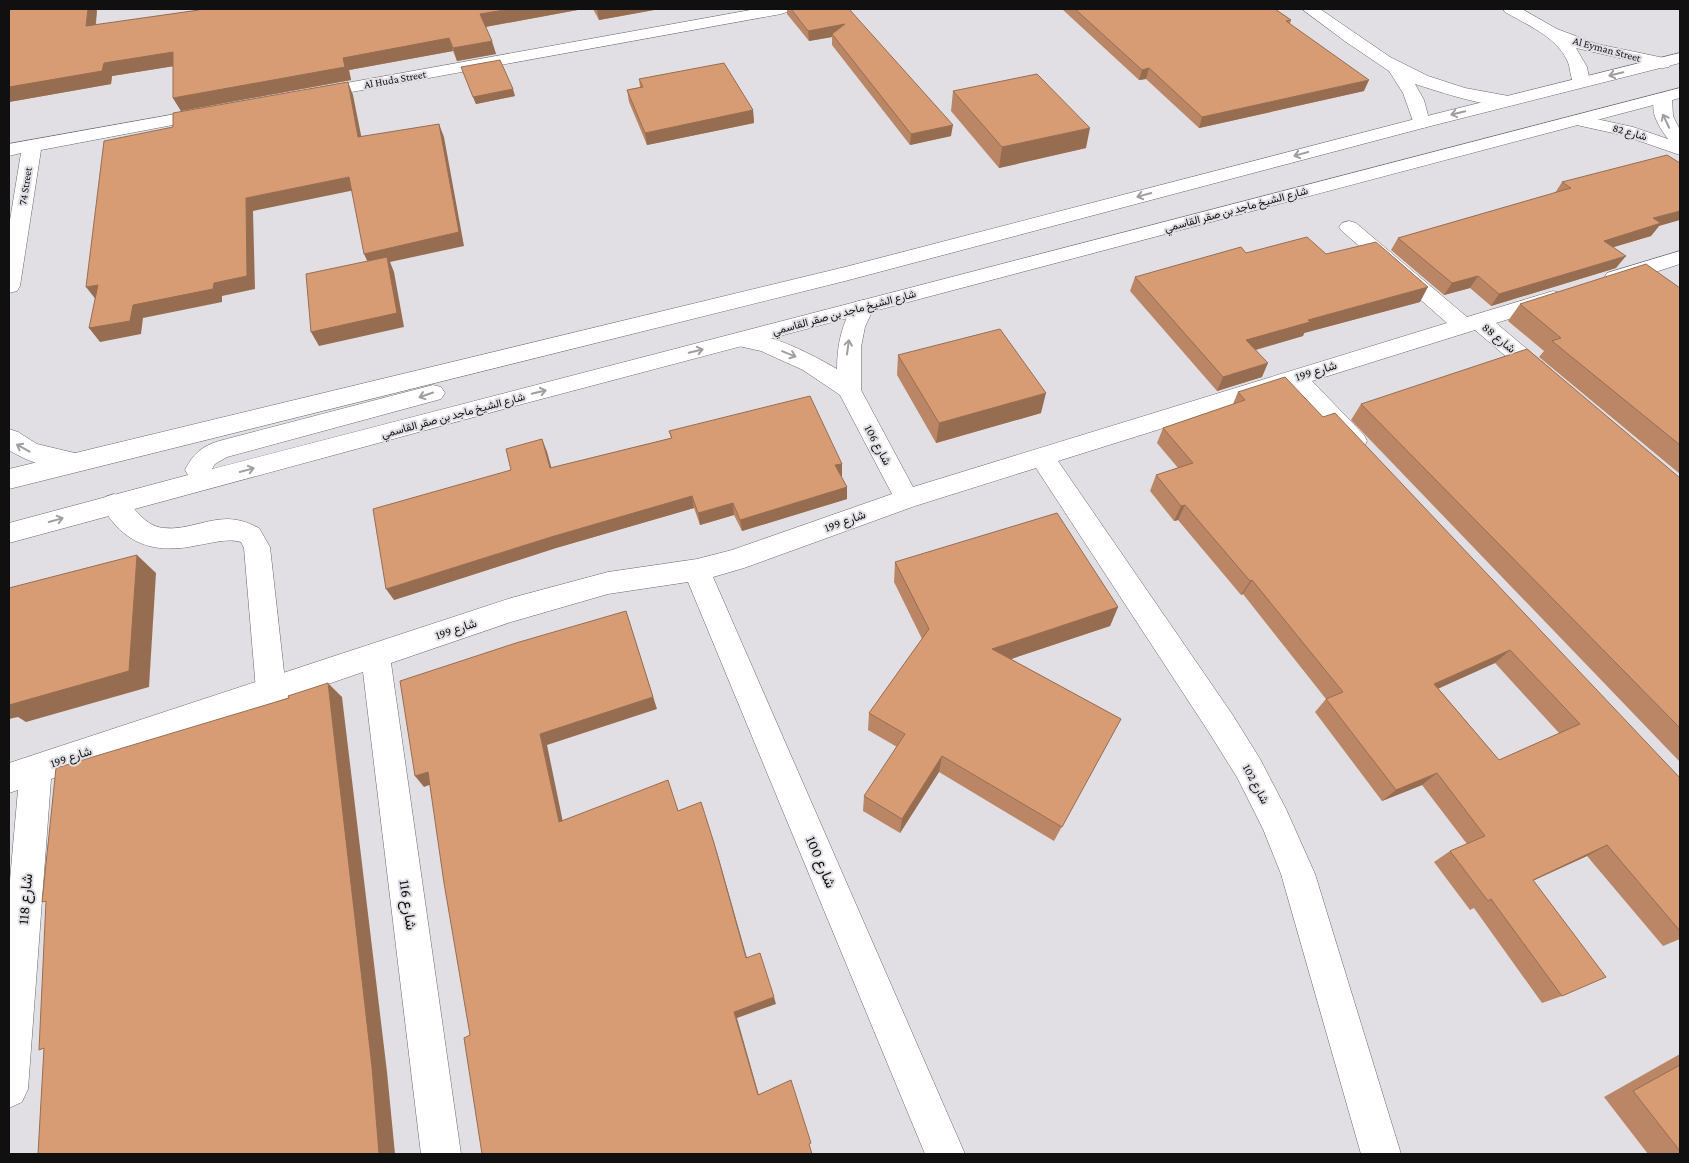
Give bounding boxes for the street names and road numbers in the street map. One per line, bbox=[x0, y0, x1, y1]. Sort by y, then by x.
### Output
street label: Al Eyman Street bbox=[1572, 34, 1643, 65]
street label: Al Huda Street bbox=[363, 68, 427, 90]
street label: شارع 82 bbox=[1611, 121, 1649, 145]
street label: 74 Street bbox=[16, 166, 34, 206]
street label: شارع الشيخ ماجد بن صقر القاسمي bbox=[1163, 184, 1310, 238]
street label: شارع الشيخ ماجد بن صقر القاسمي bbox=[771, 287, 918, 341]
street label: شارع 88 bbox=[1478, 320, 1519, 358]
street label: شارع 199 bbox=[1294, 358, 1339, 386]
street label: شارع الشيخ ماجد بن صقر القاسمي bbox=[380, 390, 527, 444]
street label: شارع 106 bbox=[860, 423, 894, 468]
street label: شارع 199 bbox=[823, 507, 868, 537]
street label: شارع 199 bbox=[434, 616, 479, 644]
street label: شارع 199 bbox=[49, 744, 94, 772]
street label: شارع 102 bbox=[1238, 762, 1272, 807]
street label: شارع 100 bbox=[800, 834, 839, 892]
street label: شارع 118 bbox=[15, 873, 38, 925]
street label: شارع 116 bbox=[394, 879, 419, 932]

